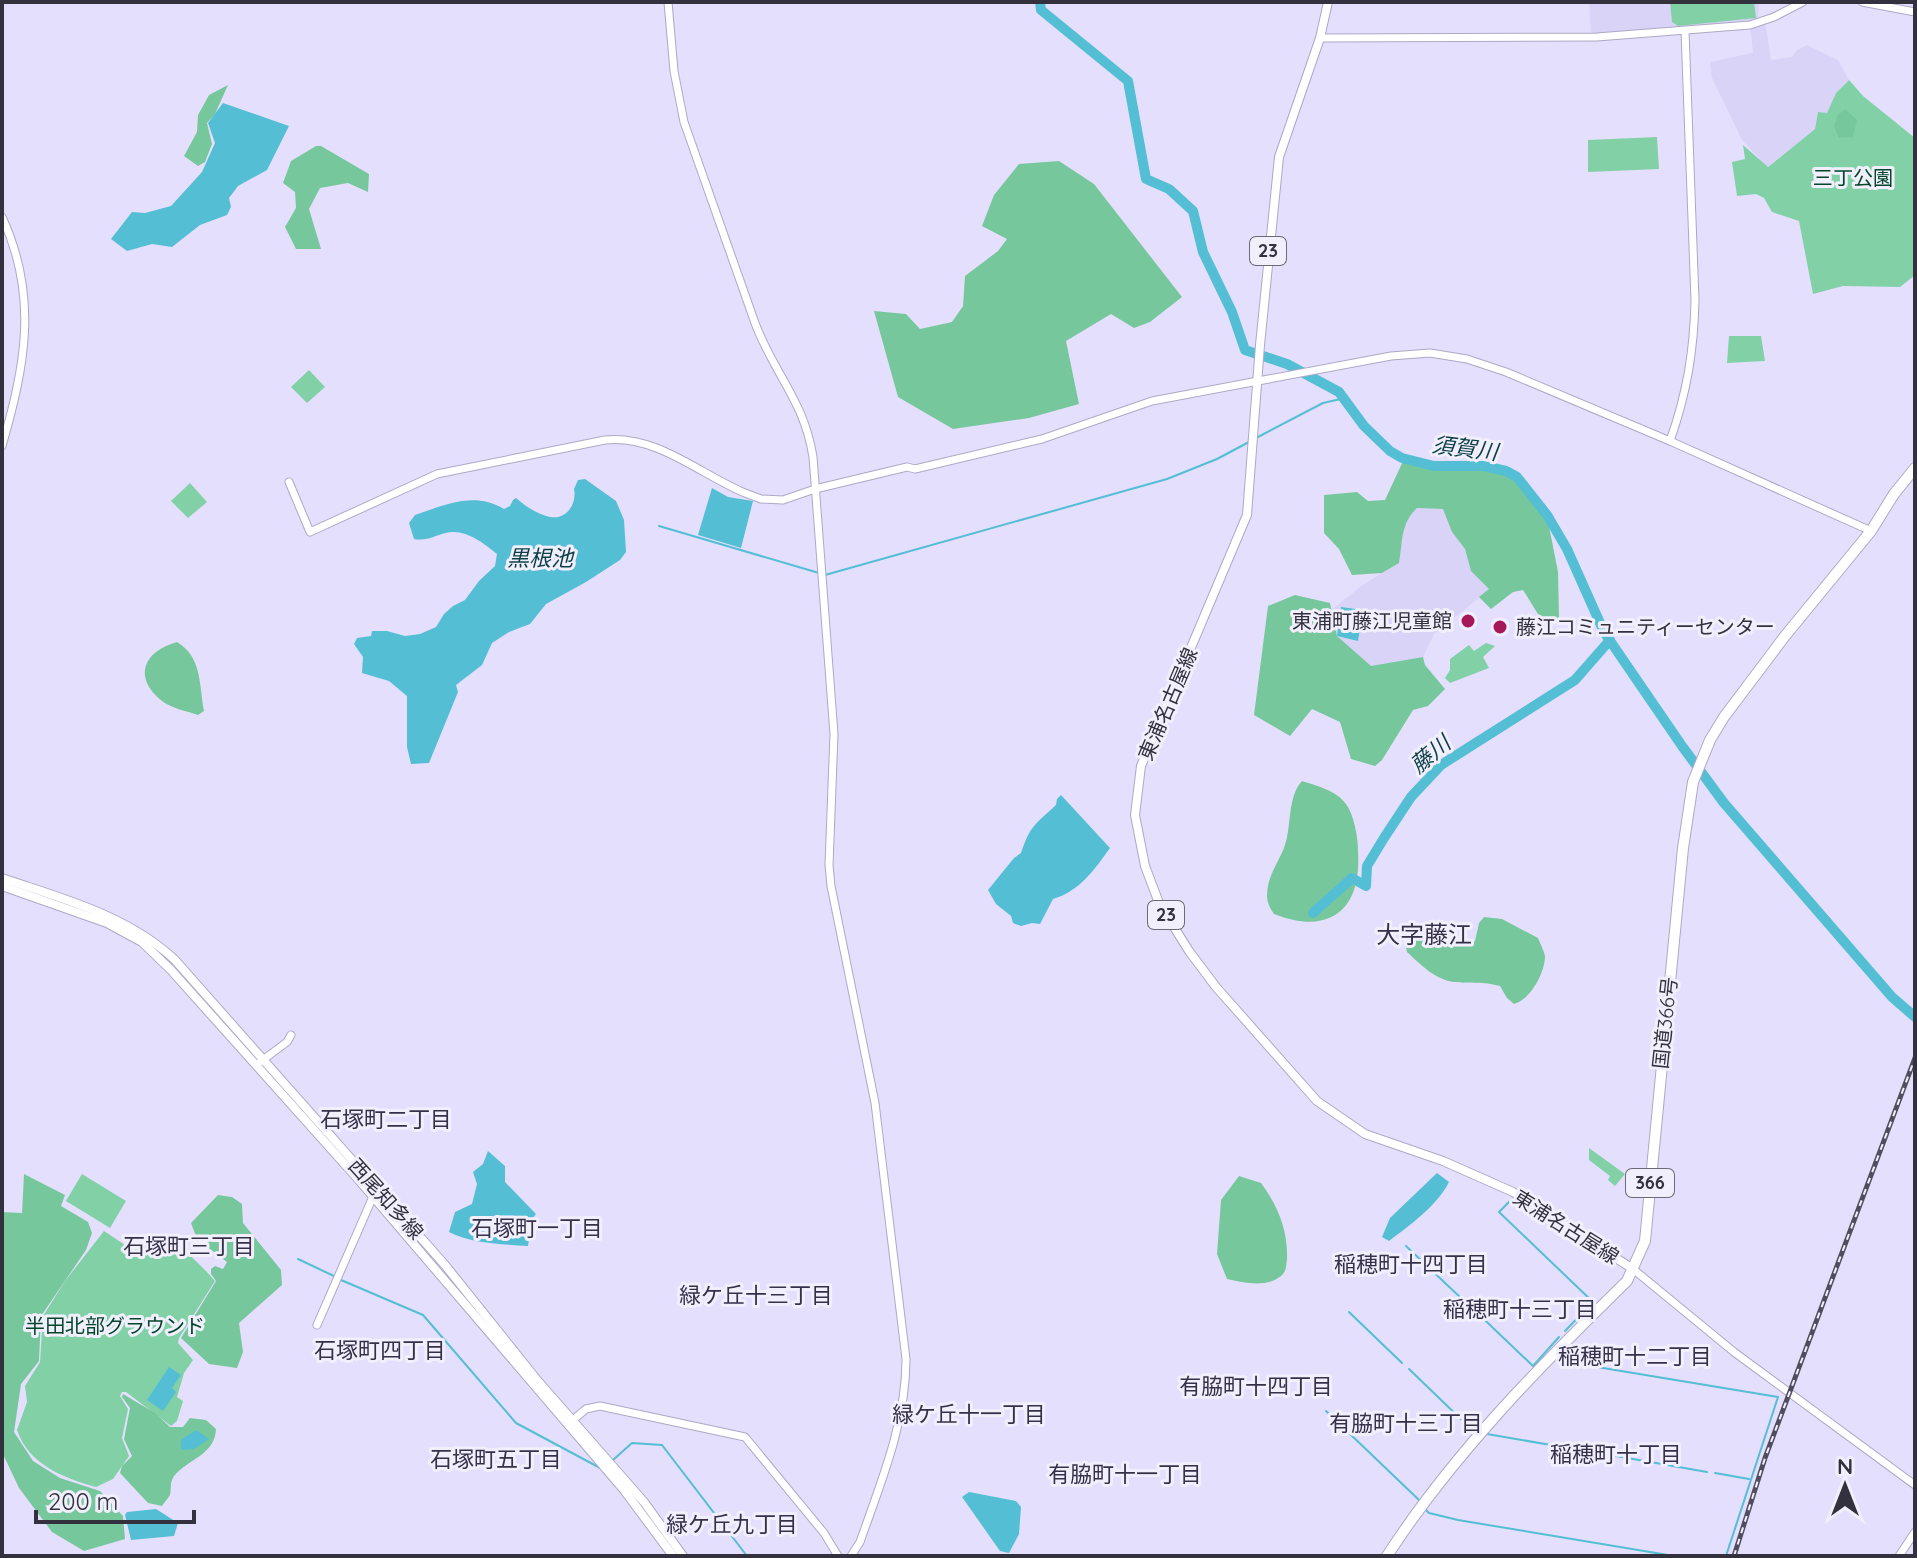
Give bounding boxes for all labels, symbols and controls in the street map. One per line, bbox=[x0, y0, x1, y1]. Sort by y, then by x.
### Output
park label: 三丁公園 bbox=[1813, 165, 1893, 190]
road number: 23 bbox=[1250, 237, 1286, 265]
water label: 須賀川 bbox=[1431, 430, 1501, 466]
water label: 黒根池 bbox=[507, 544, 575, 572]
place label: 東浦町藤江児童館 bbox=[1292, 608, 1452, 633]
marker: 東浦町藤江児童館 bbox=[1459, 612, 1477, 630]
place label: 藤江コミュニティーセンター bbox=[1516, 614, 1775, 639]
marker: 藤江コミュニティーセンター bbox=[1491, 618, 1509, 636]
street label: 東浦名古屋線 bbox=[1133, 644, 1202, 764]
water label: 藤川 bbox=[1404, 728, 1457, 779]
road number: 23 bbox=[1148, 901, 1184, 929]
district label: 大字藤江 bbox=[1376, 919, 1472, 949]
street label: 国道366号 bbox=[1647, 976, 1682, 1070]
district label: 石塚町二丁目 bbox=[320, 1105, 452, 1133]
street label: 西尾知多線 bbox=[344, 1153, 429, 1244]
road number: 366 bbox=[1626, 1169, 1674, 1197]
street label: 東浦名古屋線 bbox=[1509, 1184, 1624, 1269]
district label: 石塚町一丁目 bbox=[471, 1214, 603, 1242]
district label: 石塚町三丁目 bbox=[123, 1232, 255, 1260]
district label: 稲穂町十四丁目 bbox=[1334, 1250, 1488, 1278]
district label: 緑ケ丘十三丁目 bbox=[679, 1281, 833, 1309]
district label: 稲穂町十三丁目 bbox=[1443, 1295, 1597, 1323]
park label: 半田北部グラウンド bbox=[25, 1313, 205, 1338]
district label: 石塚町四丁目 bbox=[314, 1336, 446, 1364]
district label: 稲穂町十二丁目 bbox=[1558, 1342, 1712, 1370]
district label: 有脇町十四丁目 bbox=[1179, 1372, 1333, 1400]
district label: 緑ケ丘十一丁目 bbox=[892, 1400, 1046, 1428]
district label: 有脇町十三丁目 bbox=[1329, 1409, 1483, 1437]
district label: 稲穂町十丁目 bbox=[1550, 1440, 1682, 1468]
district label: 石塚町五丁目 bbox=[430, 1445, 562, 1473]
north arrow bbox=[1805, 1446, 1885, 1526]
text: N bbox=[1837, 1452, 1853, 1480]
district label: 有脇町十一丁目 bbox=[1048, 1460, 1202, 1488]
scale bar bbox=[36, 1474, 194, 1524]
text: 200 m bbox=[48, 1486, 118, 1516]
district label: 緑ケ丘九丁目 bbox=[666, 1510, 798, 1538]

